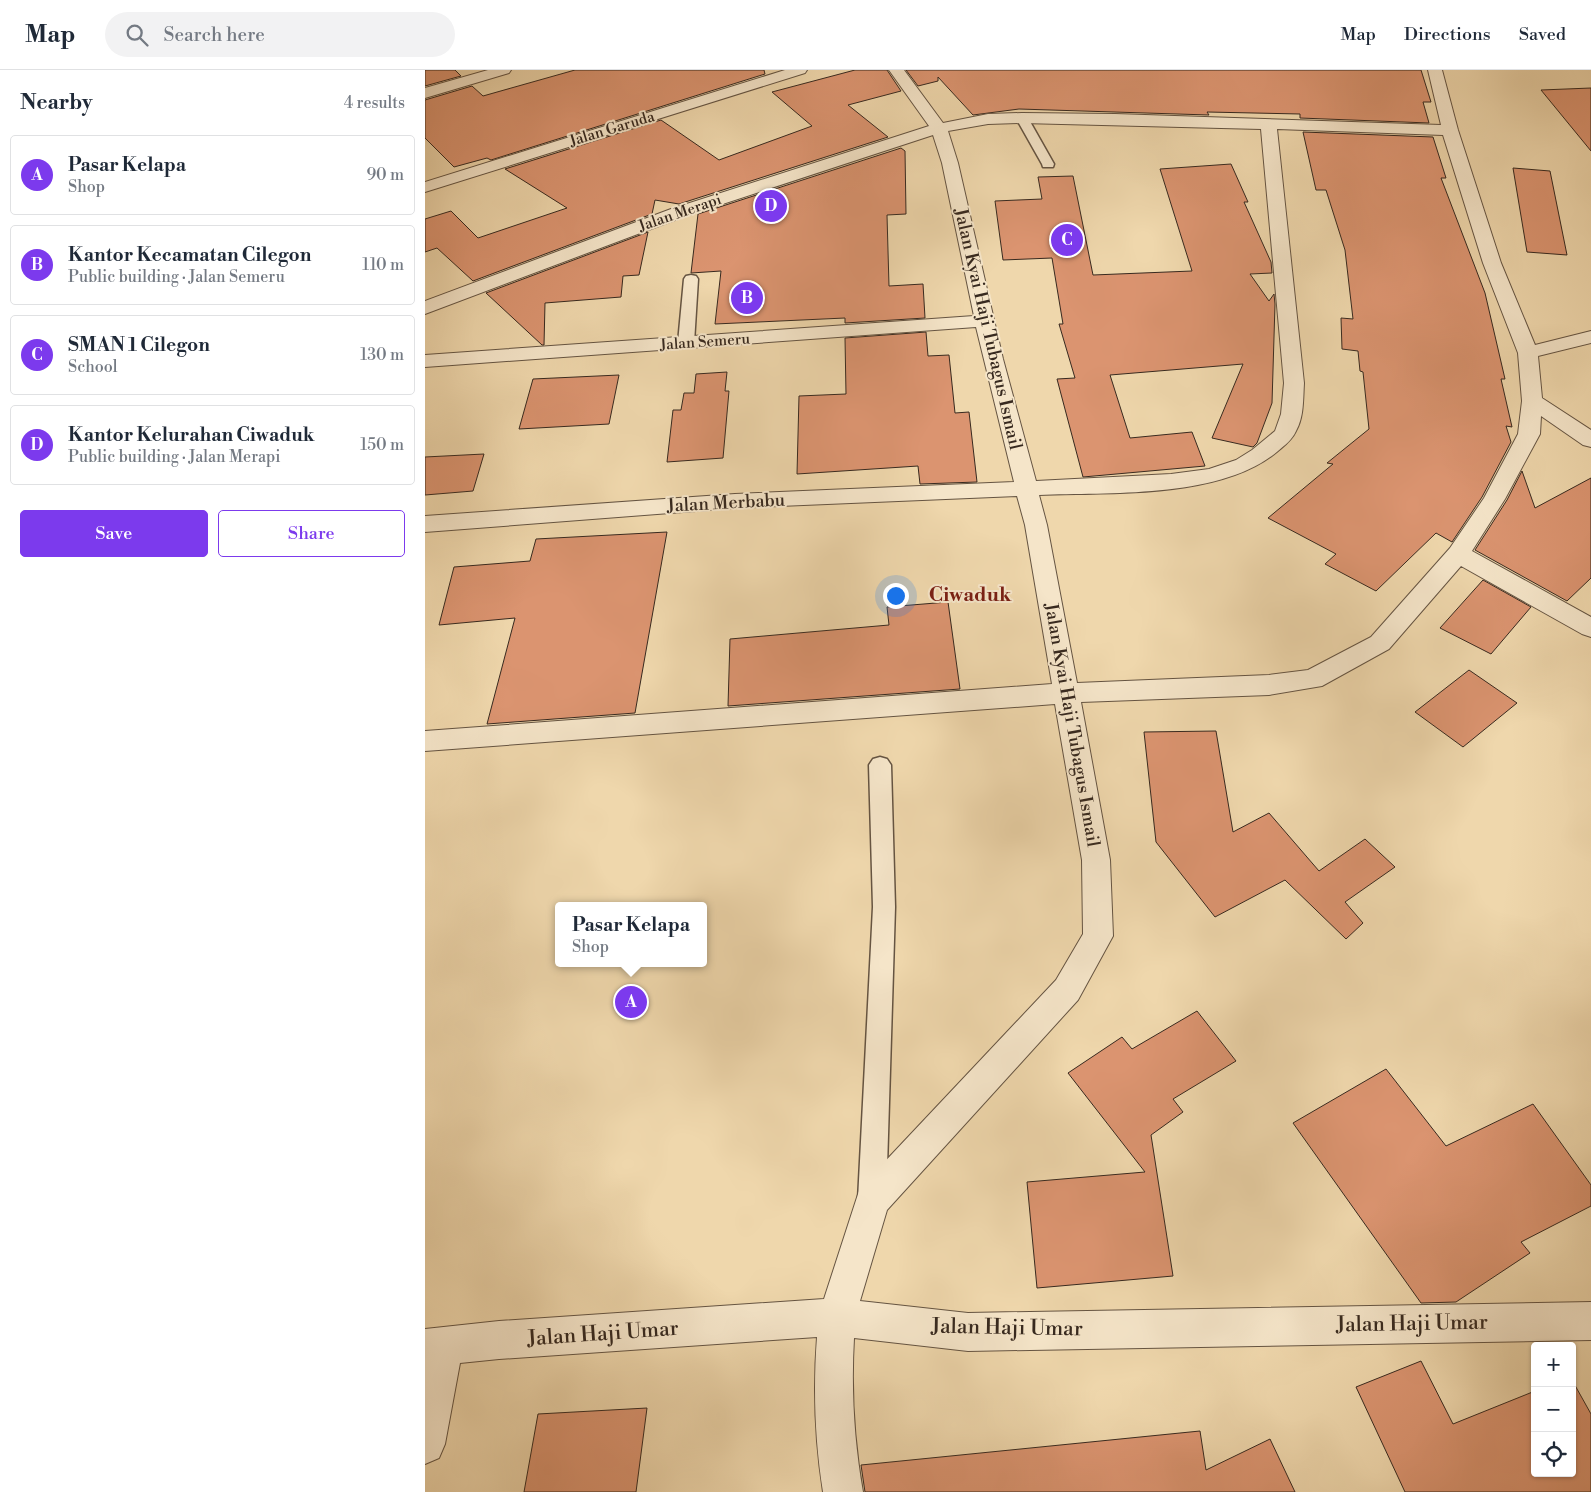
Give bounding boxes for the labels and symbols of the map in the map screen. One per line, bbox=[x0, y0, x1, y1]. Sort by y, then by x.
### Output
street label: Jalan Garuda bbox=[566, 107, 657, 151]
pin: D bbox=[755, 187, 787, 225]
street label: Jalan Merapi bbox=[635, 190, 724, 236]
street label: Jalan Kyai Haji Tubagus Ismail bbox=[949, 205, 1027, 453]
pin: C bbox=[1051, 221, 1083, 259]
pin: B bbox=[731, 279, 763, 317]
street label: Jalan Semeru bbox=[658, 329, 751, 355]
street label: Jalan Merbabu bbox=[665, 488, 786, 518]
your location bbox=[883, 583, 909, 609]
district label: Ciwaduk bbox=[929, 583, 1012, 608]
street label: Jalan Kyai Haji Tubagus Ismail bbox=[1039, 600, 1105, 849]
pin: A bbox=[615, 983, 647, 1021]
street label: Jalan Haji Umar bbox=[1335, 1310, 1488, 1338]
street label: Jalan Haji Umar bbox=[930, 1314, 1083, 1342]
street label: Jalan Haji Umar bbox=[525, 1316, 680, 1352]

